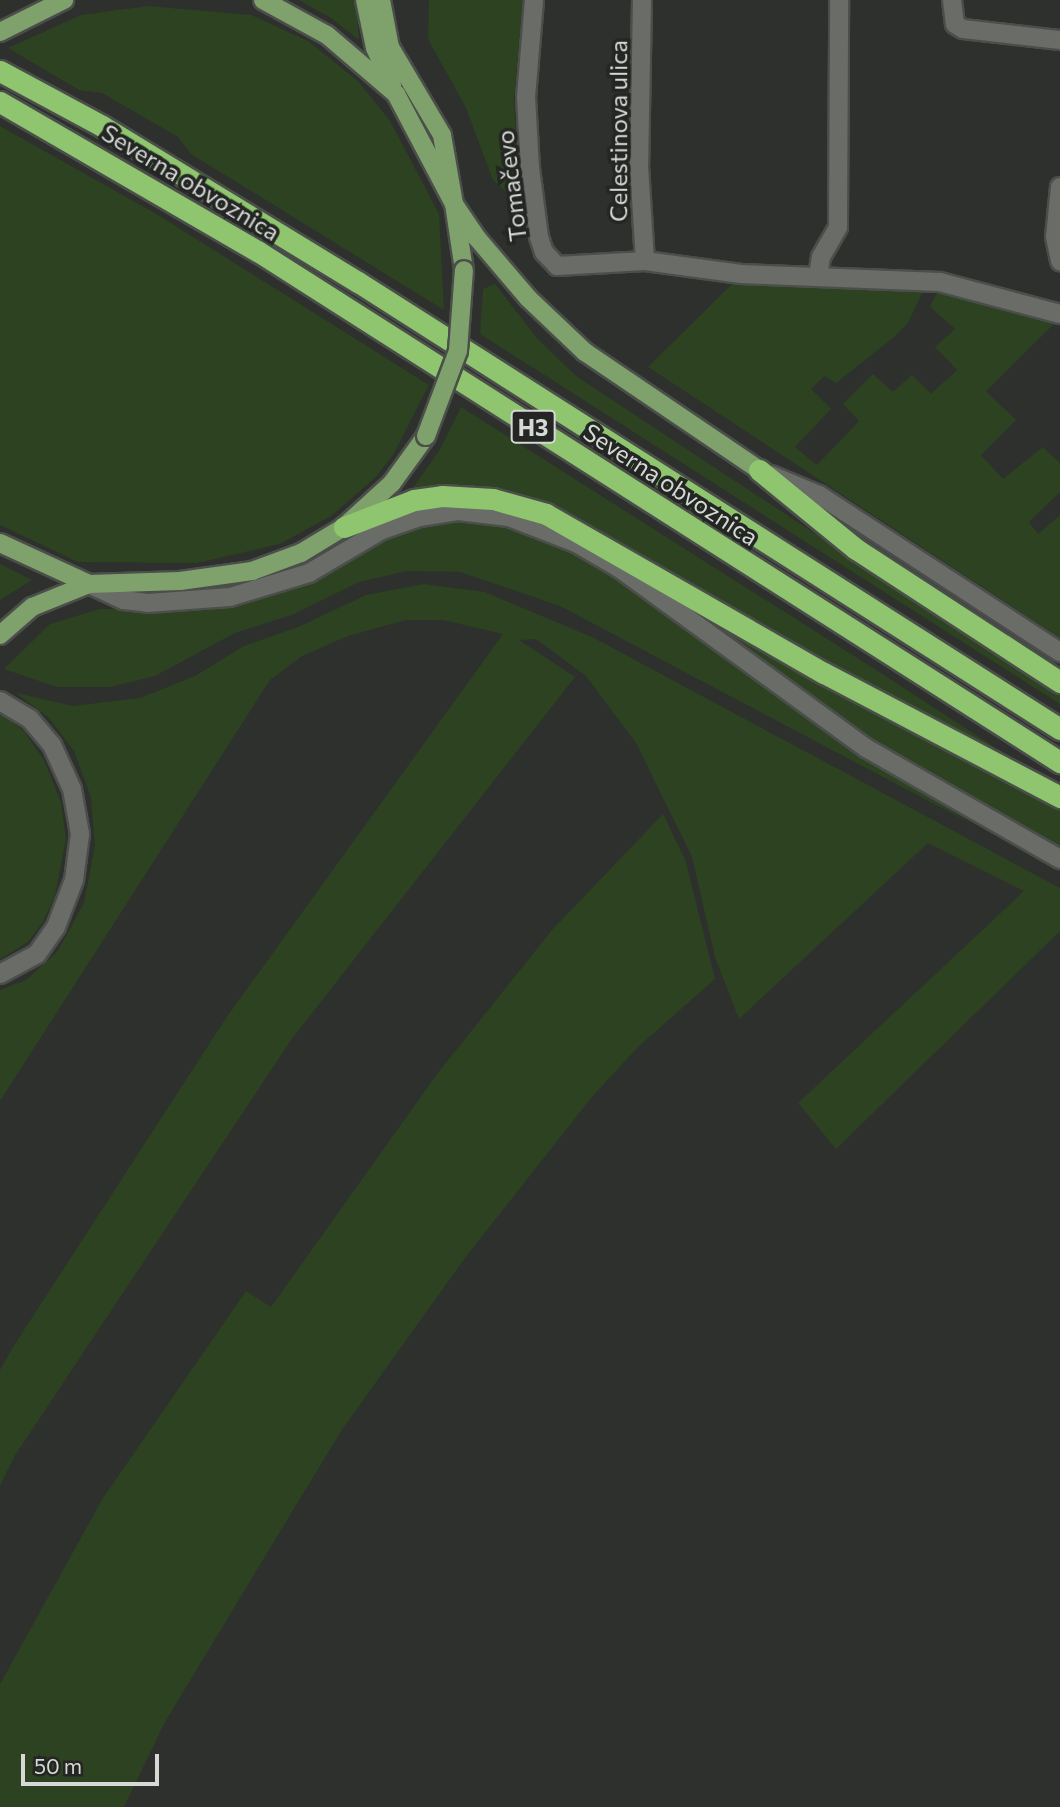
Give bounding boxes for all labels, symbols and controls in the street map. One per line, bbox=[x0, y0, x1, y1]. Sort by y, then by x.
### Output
street label: Celestinova ulica bbox=[604, 40, 632, 222]
street label: Severna obvoznica bbox=[97, 118, 285, 246]
street label: Tomačevo bbox=[490, 129, 532, 243]
road number: H3 bbox=[510, 408, 556, 446]
street label: Severna obvoznica bbox=[578, 417, 764, 551]
scale bar bbox=[24, 1741, 163, 1785]
text: 50 m bbox=[34, 1753, 82, 1778]

